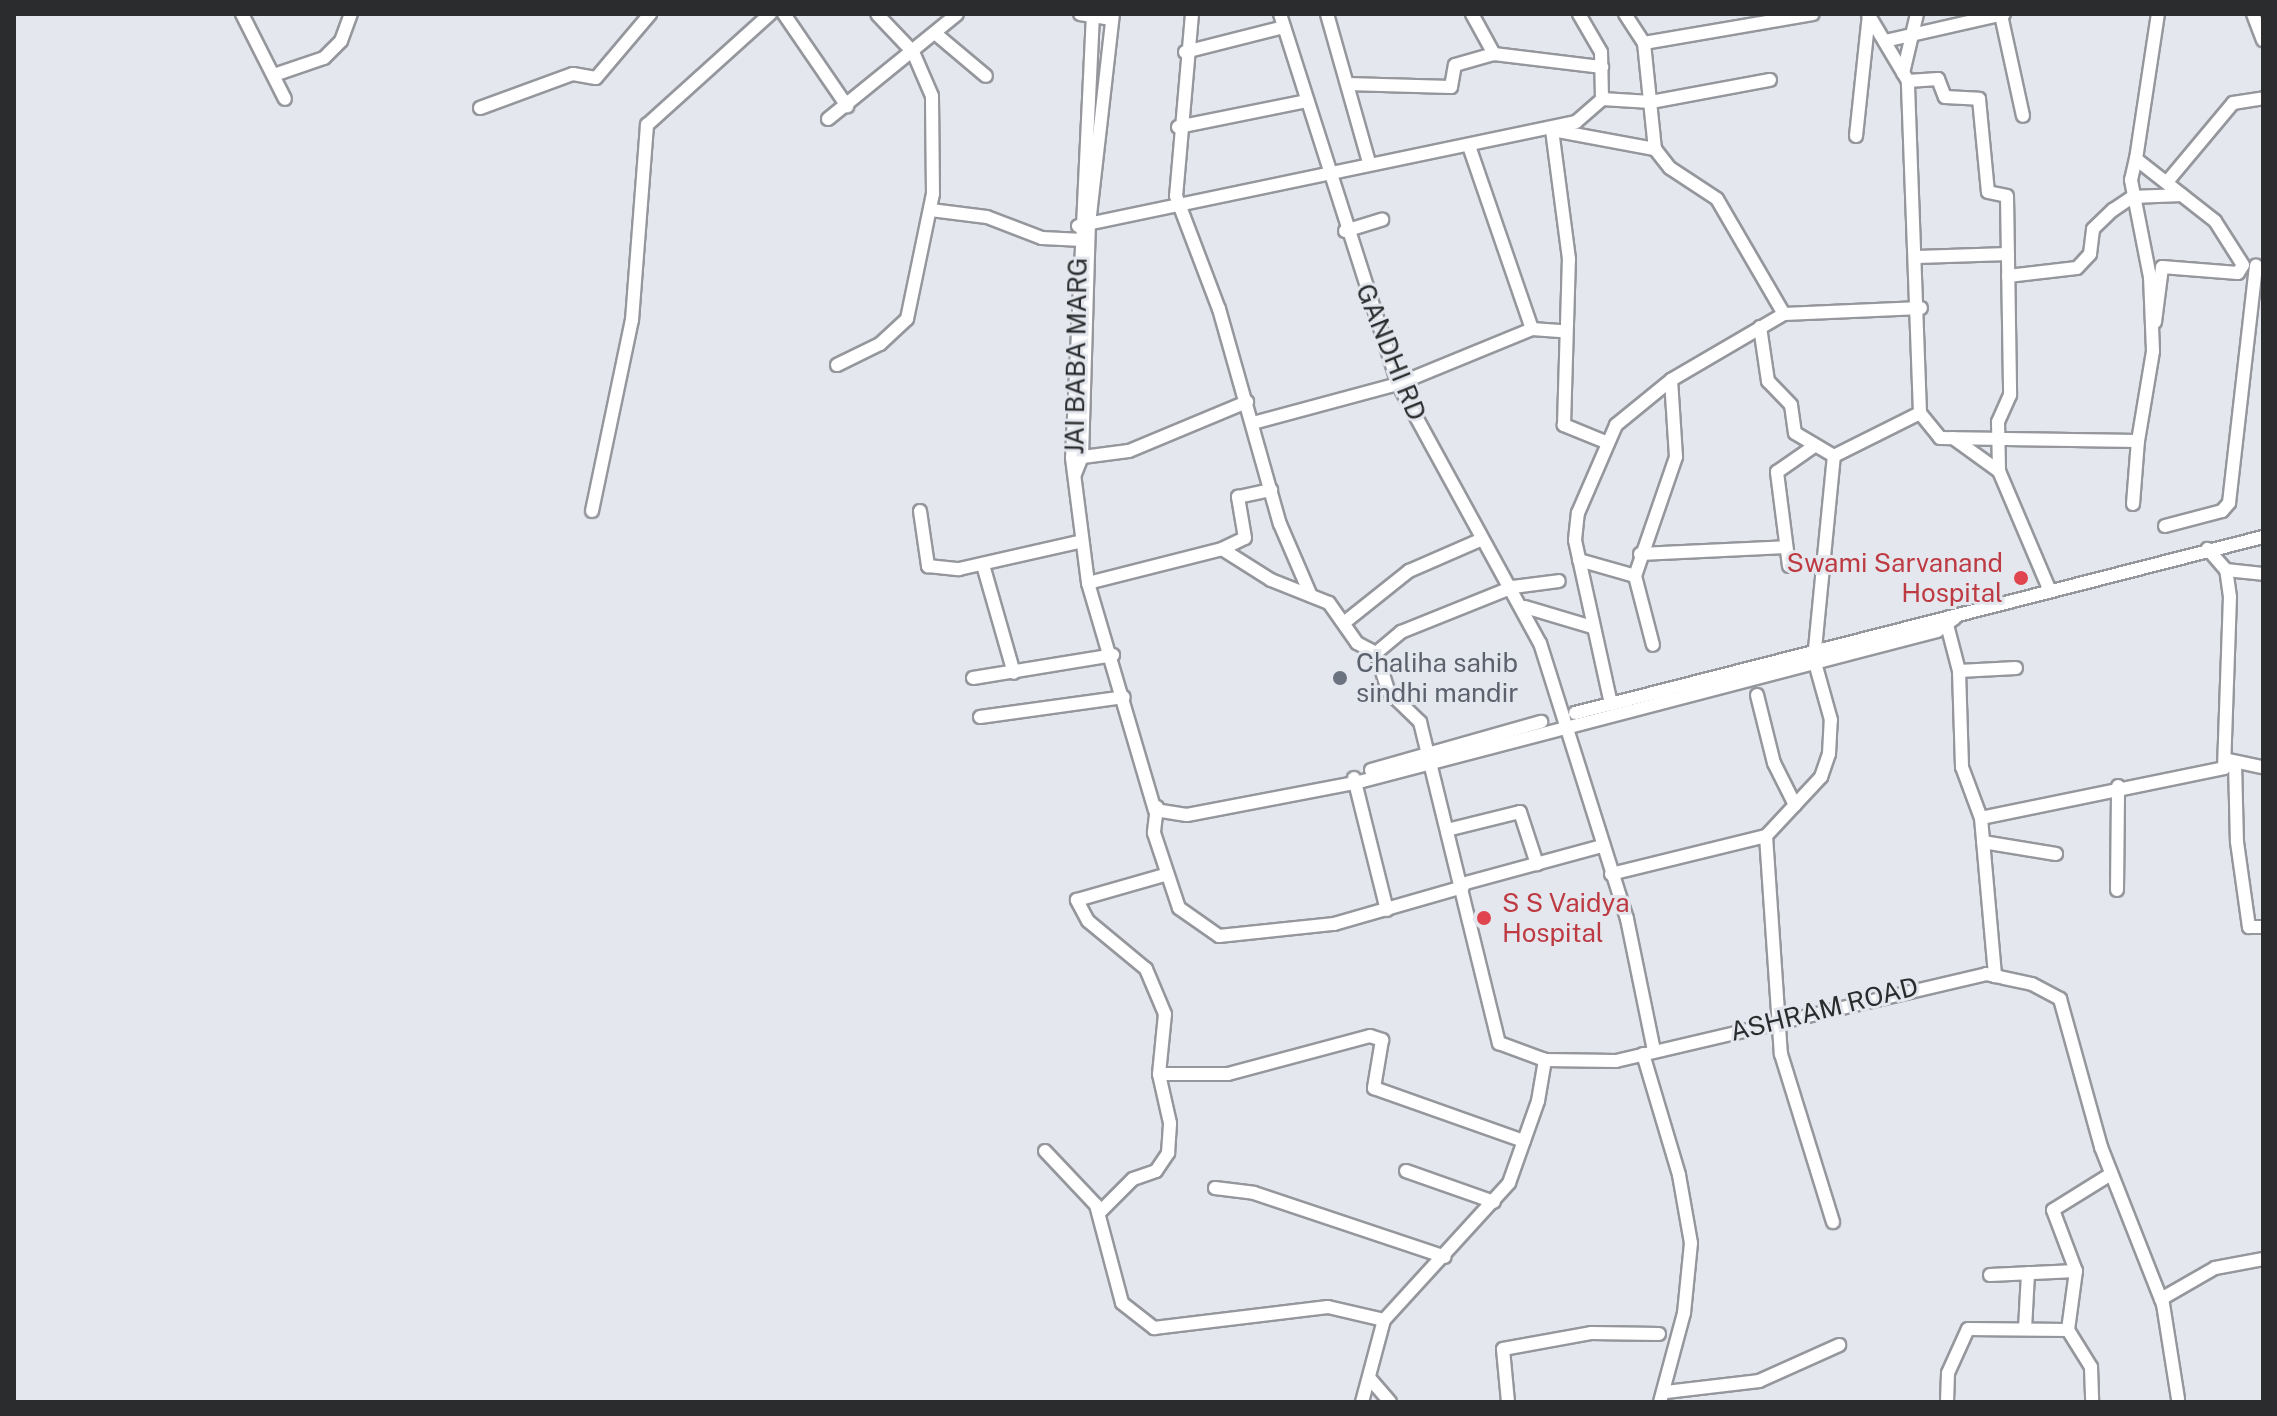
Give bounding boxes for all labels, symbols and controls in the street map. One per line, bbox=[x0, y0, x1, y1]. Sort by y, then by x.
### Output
street label: JAI BABA MARG bbox=[1059, 257, 1093, 455]
street label: GANDHI RD bbox=[1349, 279, 1433, 425]
place label: Swami Sarvanand Hospital bbox=[1787, 547, 2003, 608]
marker: Swami Sarvanand Hospital bbox=[2010, 567, 2032, 589]
place label: Chaliha sahib sindhi mandir bbox=[1356, 647, 1518, 708]
marker: Chaliha sahib sindhi mandir bbox=[1331, 669, 1349, 687]
place label: S S Vaidya Hospital bbox=[1502, 887, 1630, 948]
marker: S S Vaidya Hospital bbox=[1473, 907, 1495, 929]
street label: ASHRAM ROAD bbox=[1727, 971, 1921, 1047]

